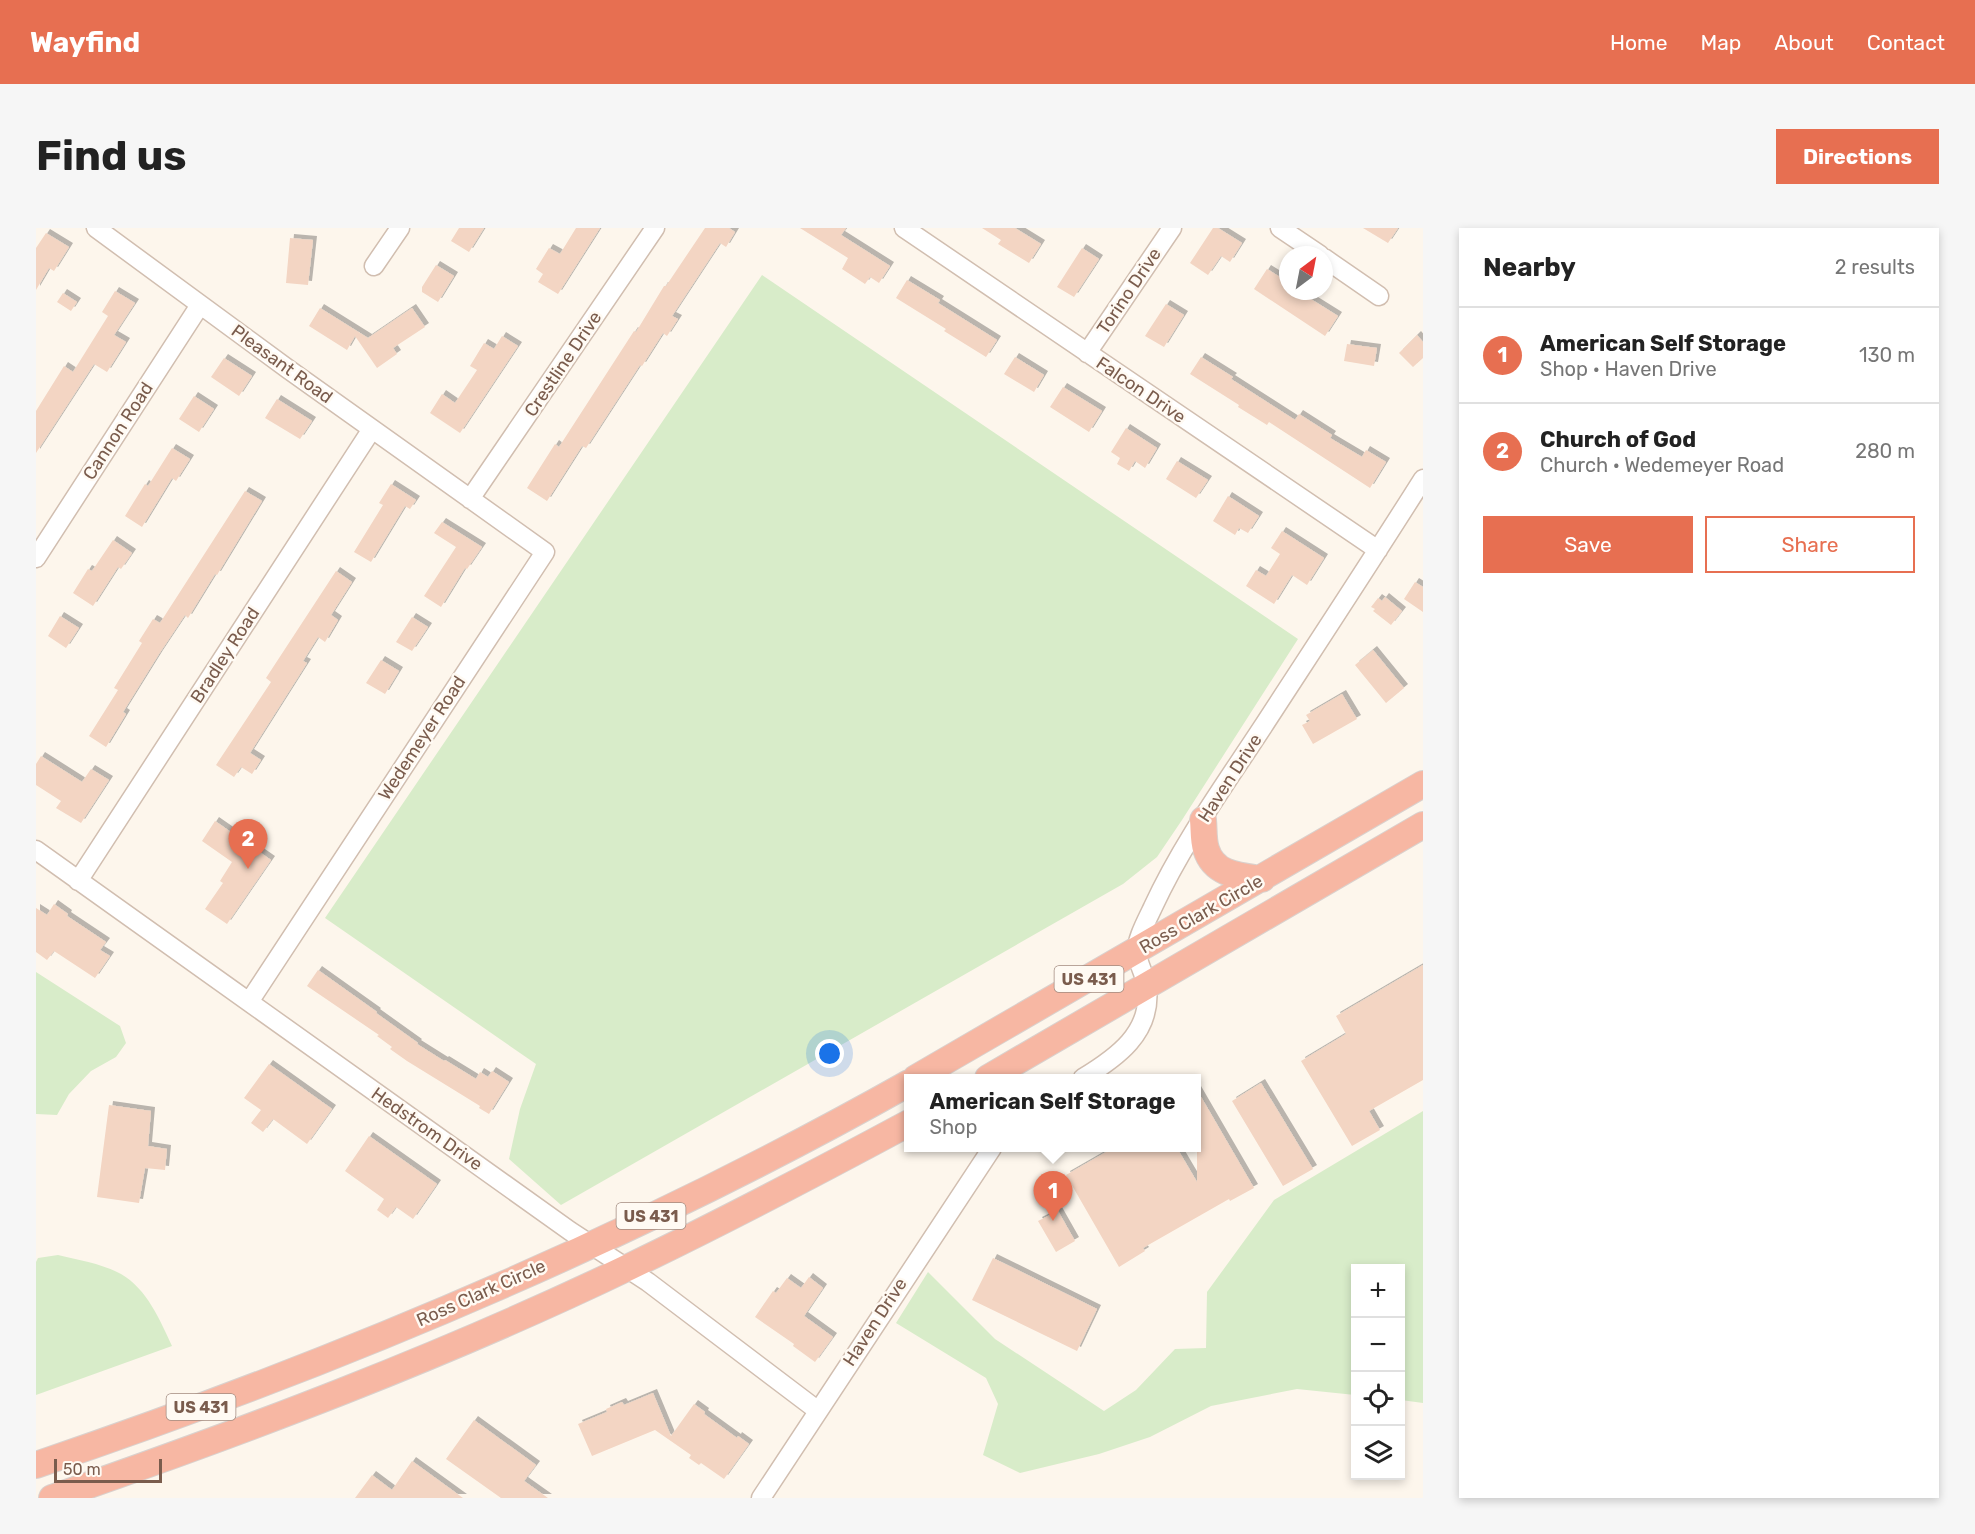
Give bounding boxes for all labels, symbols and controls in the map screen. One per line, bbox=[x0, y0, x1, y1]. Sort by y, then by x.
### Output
text: Wayfind bbox=[30, 26, 140, 59]
text: Home bbox=[1610, 30, 1667, 55]
text: Map bbox=[1700, 30, 1741, 55]
text: About bbox=[1774, 30, 1834, 55]
text: Contact bbox=[1867, 30, 1945, 55]
button: Directions bbox=[1776, 129, 1939, 184]
text: Find us bbox=[36, 131, 187, 181]
street label: Torino Drive bbox=[1092, 244, 1166, 338]
north arrow bbox=[1279, 246, 1333, 300]
text: Nearby bbox=[1483, 252, 1576, 283]
text: 2 results bbox=[1835, 255, 1915, 279]
street label: Crestline Drive bbox=[520, 307, 606, 421]
street label: Pleasant Road bbox=[227, 320, 337, 408]
text: American Self Storage bbox=[1540, 330, 1786, 357]
text: 1 bbox=[1498, 343, 1507, 367]
text: 130 m bbox=[1859, 343, 1915, 367]
street label: Falcon Drive bbox=[1092, 352, 1190, 428]
text: Shop · Haven Drive bbox=[1540, 357, 1717, 381]
street label: Cannon Road bbox=[78, 378, 158, 484]
text: Church of God bbox=[1540, 426, 1696, 453]
text: 2 bbox=[1496, 439, 1509, 463]
text: 280 m bbox=[1855, 439, 1915, 463]
text: Church · Wedemeyer Road bbox=[1540, 453, 1784, 477]
button: Save bbox=[1483, 516, 1693, 573]
button: Share bbox=[1705, 516, 1915, 573]
street label: Bradley Road bbox=[186, 603, 264, 707]
street label: Wedemeyer Road bbox=[374, 672, 470, 804]
street label: Haven Drive bbox=[1193, 730, 1267, 826]
pin: 2 bbox=[228, 820, 268, 869]
street label: Ross Clark Circle bbox=[1135, 870, 1267, 958]
road number: US 431 bbox=[1054, 966, 1124, 992]
your location bbox=[815, 1039, 844, 1068]
popup bbox=[904, 1074, 1201, 1152]
street label: Hedstrom Drive bbox=[367, 1083, 487, 1175]
text: American Self Storage bbox=[929, 1088, 1176, 1115]
text: Shop bbox=[929, 1115, 977, 1139]
pin: 1 bbox=[1034, 1172, 1072, 1221]
road number: US 431 bbox=[616, 1203, 686, 1229]
street label: Ross Clark Circle bbox=[413, 1255, 549, 1331]
map controls bbox=[1351, 1264, 1405, 1480]
button: + bbox=[1351, 1264, 1405, 1318]
street label: Haven Drive bbox=[838, 1274, 912, 1370]
button: − bbox=[1351, 1318, 1405, 1372]
button: locate bbox=[1351, 1372, 1405, 1426]
road number: US 431 bbox=[166, 1394, 236, 1420]
button: layers bbox=[1351, 1426, 1405, 1480]
scale bar bbox=[54, 1456, 162, 1484]
text: 50 m bbox=[63, 1460, 101, 1479]

